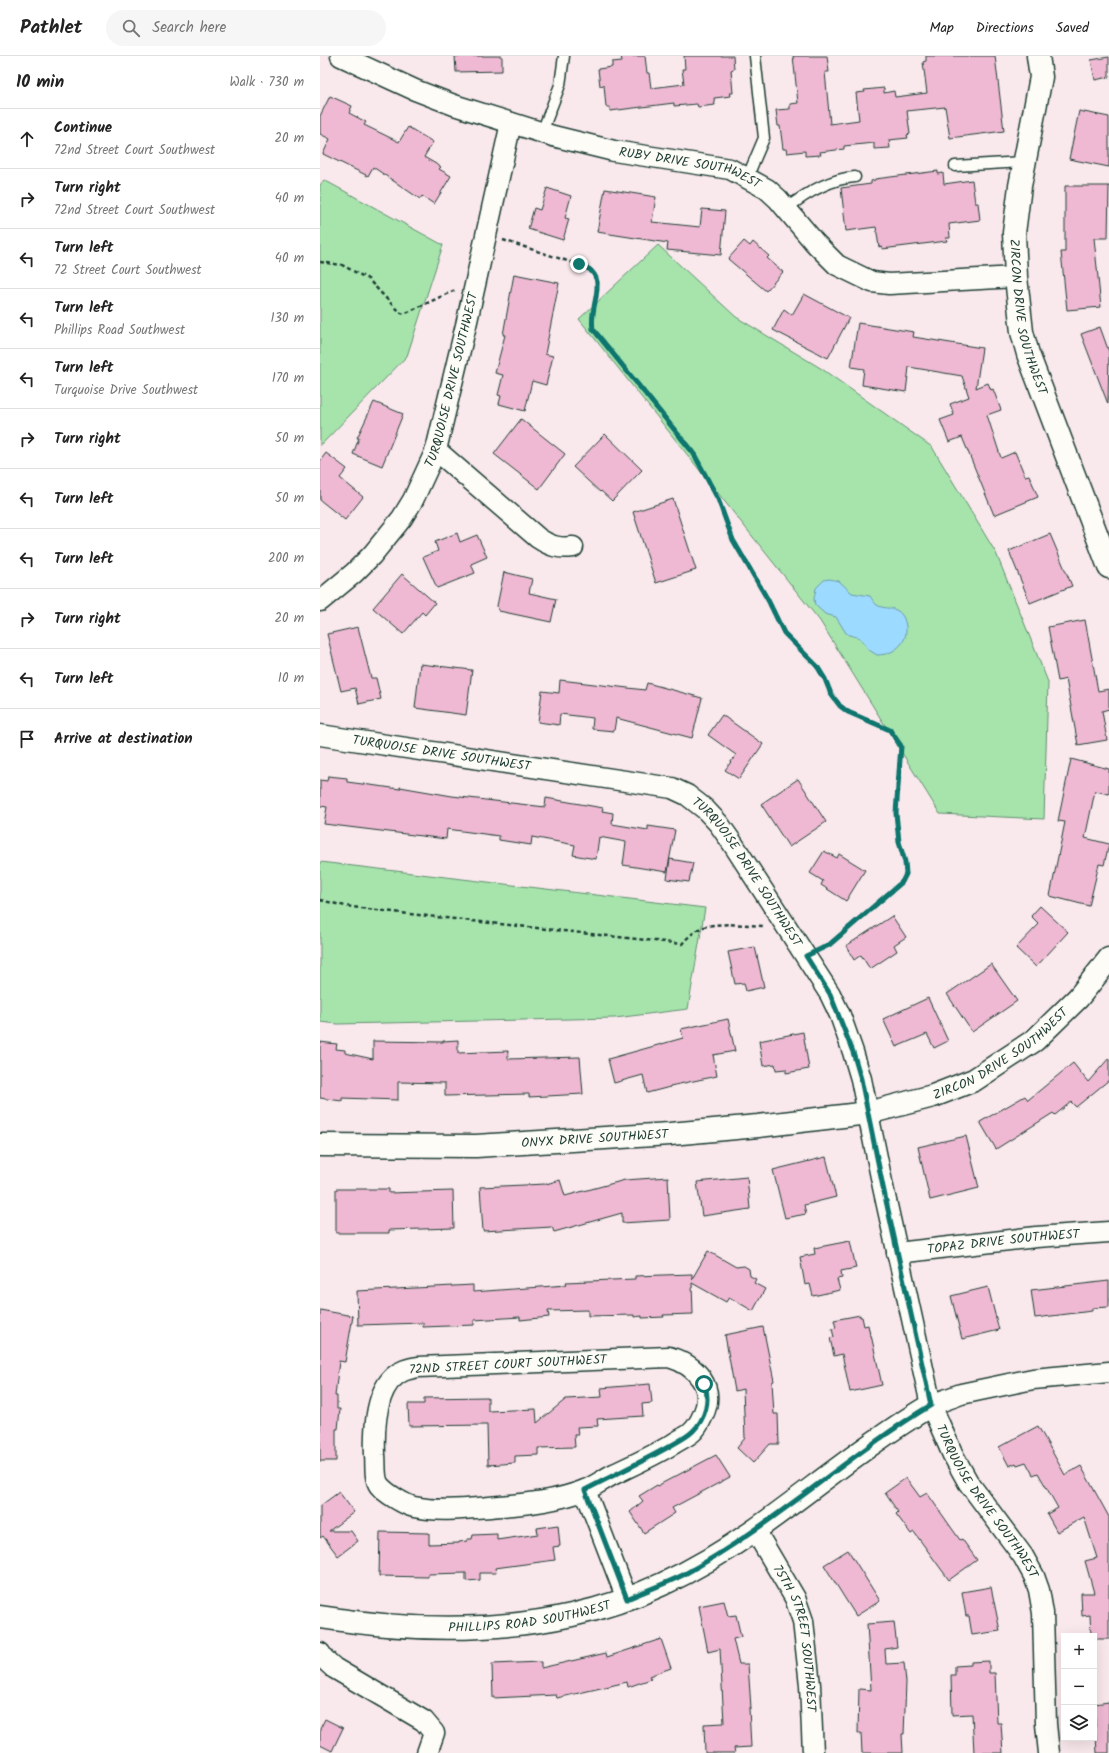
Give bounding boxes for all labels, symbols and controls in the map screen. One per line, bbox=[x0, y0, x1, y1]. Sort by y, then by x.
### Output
search box bbox=[106, 10, 386, 46]
text: Pathlet bbox=[20, 13, 82, 43]
text: Search here bbox=[152, 16, 226, 40]
icon: search bbox=[120, 17, 142, 39]
text: Map bbox=[929, 17, 954, 39]
text: Directions bbox=[976, 17, 1034, 39]
text: Saved bbox=[1056, 17, 1089, 39]
text: 10 min bbox=[16, 69, 64, 96]
text: Walk · 730 m bbox=[229, 72, 304, 93]
text: Continue bbox=[54, 116, 112, 140]
icon: ahead bbox=[16, 128, 38, 150]
text: 20 m bbox=[274, 128, 304, 149]
text: 72nd Street Court Southwest bbox=[54, 140, 215, 161]
street label: RUBY DRIVE SOUTHWEST bbox=[617, 141, 766, 195]
text: Turn right bbox=[54, 176, 121, 200]
icon: right bbox=[16, 188, 38, 210]
text: 40 m bbox=[275, 188, 304, 209]
text: 72nd Street Court Southwest bbox=[54, 200, 215, 221]
text: Turn left bbox=[54, 236, 114, 260]
street label: ZIRCON DRIVE SOUTHWEST bbox=[1004, 238, 1053, 399]
icon: left bbox=[16, 248, 38, 270]
text: 40 m bbox=[275, 248, 304, 269]
route end bbox=[570, 255, 588, 273]
text: 72 Street Court Southwest bbox=[54, 260, 202, 281]
street label: TURQUOISE DRIVE SOUTHWEST bbox=[419, 289, 484, 471]
text: Turn left bbox=[54, 296, 114, 320]
icon: left bbox=[16, 308, 38, 330]
text: 130 m bbox=[270, 308, 304, 329]
text: Phillips Road Southwest bbox=[54, 320, 185, 341]
text: Turn left bbox=[54, 356, 114, 380]
icon: left bbox=[16, 368, 38, 390]
text: 170 m bbox=[272, 368, 304, 389]
text: Turquoise Drive Southwest bbox=[54, 380, 198, 401]
text: Turn right bbox=[54, 427, 121, 451]
icon: right bbox=[16, 428, 38, 450]
text: 50 m bbox=[275, 428, 304, 449]
text: Turn left bbox=[54, 487, 114, 511]
icon: left bbox=[16, 488, 38, 510]
text: 50 m bbox=[275, 488, 304, 509]
text: Turn left bbox=[54, 547, 114, 571]
icon: left bbox=[16, 548, 38, 570]
text: 200 m bbox=[268, 548, 304, 569]
text: Turn right bbox=[54, 607, 121, 631]
icon: right bbox=[16, 608, 38, 630]
text: 20 m bbox=[274, 608, 304, 629]
text: Turn left bbox=[54, 667, 114, 691]
icon: left bbox=[16, 668, 38, 690]
text: 10 m bbox=[278, 668, 304, 689]
text: Arrive at destination bbox=[54, 727, 193, 751]
icon: arrive bbox=[16, 728, 38, 750]
street label: TURQUOISE DRIVE SOUTHWEST bbox=[351, 730, 533, 777]
street label: TURQUOISE DRIVE SOUTHWEST bbox=[687, 792, 808, 952]
street label: ZIRCON DRIVE SOUTHWEST bbox=[930, 1002, 1074, 1106]
street label: ONYX DRIVE SOUTHWEST bbox=[521, 1124, 670, 1154]
street label: TOPAZ DRIVE SOUTHWEST bbox=[926, 1223, 1081, 1260]
street label: 72ND STREET COURT SOUTHWEST bbox=[409, 1349, 608, 1381]
route start bbox=[695, 1375, 713, 1393]
street label: TURQUOISE DRIVE SOUTHWEST bbox=[930, 1421, 1044, 1583]
street label: 75TH STREET SOUTHWEST bbox=[767, 1561, 822, 1713]
street label: PHILLIPS ROAD SOUTHWEST bbox=[448, 1594, 614, 1638]
map controls bbox=[1061, 1633, 1097, 1741]
button: + bbox=[1061, 1633, 1097, 1669]
button: − bbox=[1061, 1669, 1097, 1705]
button: layers bbox=[1061, 1705, 1097, 1741]

